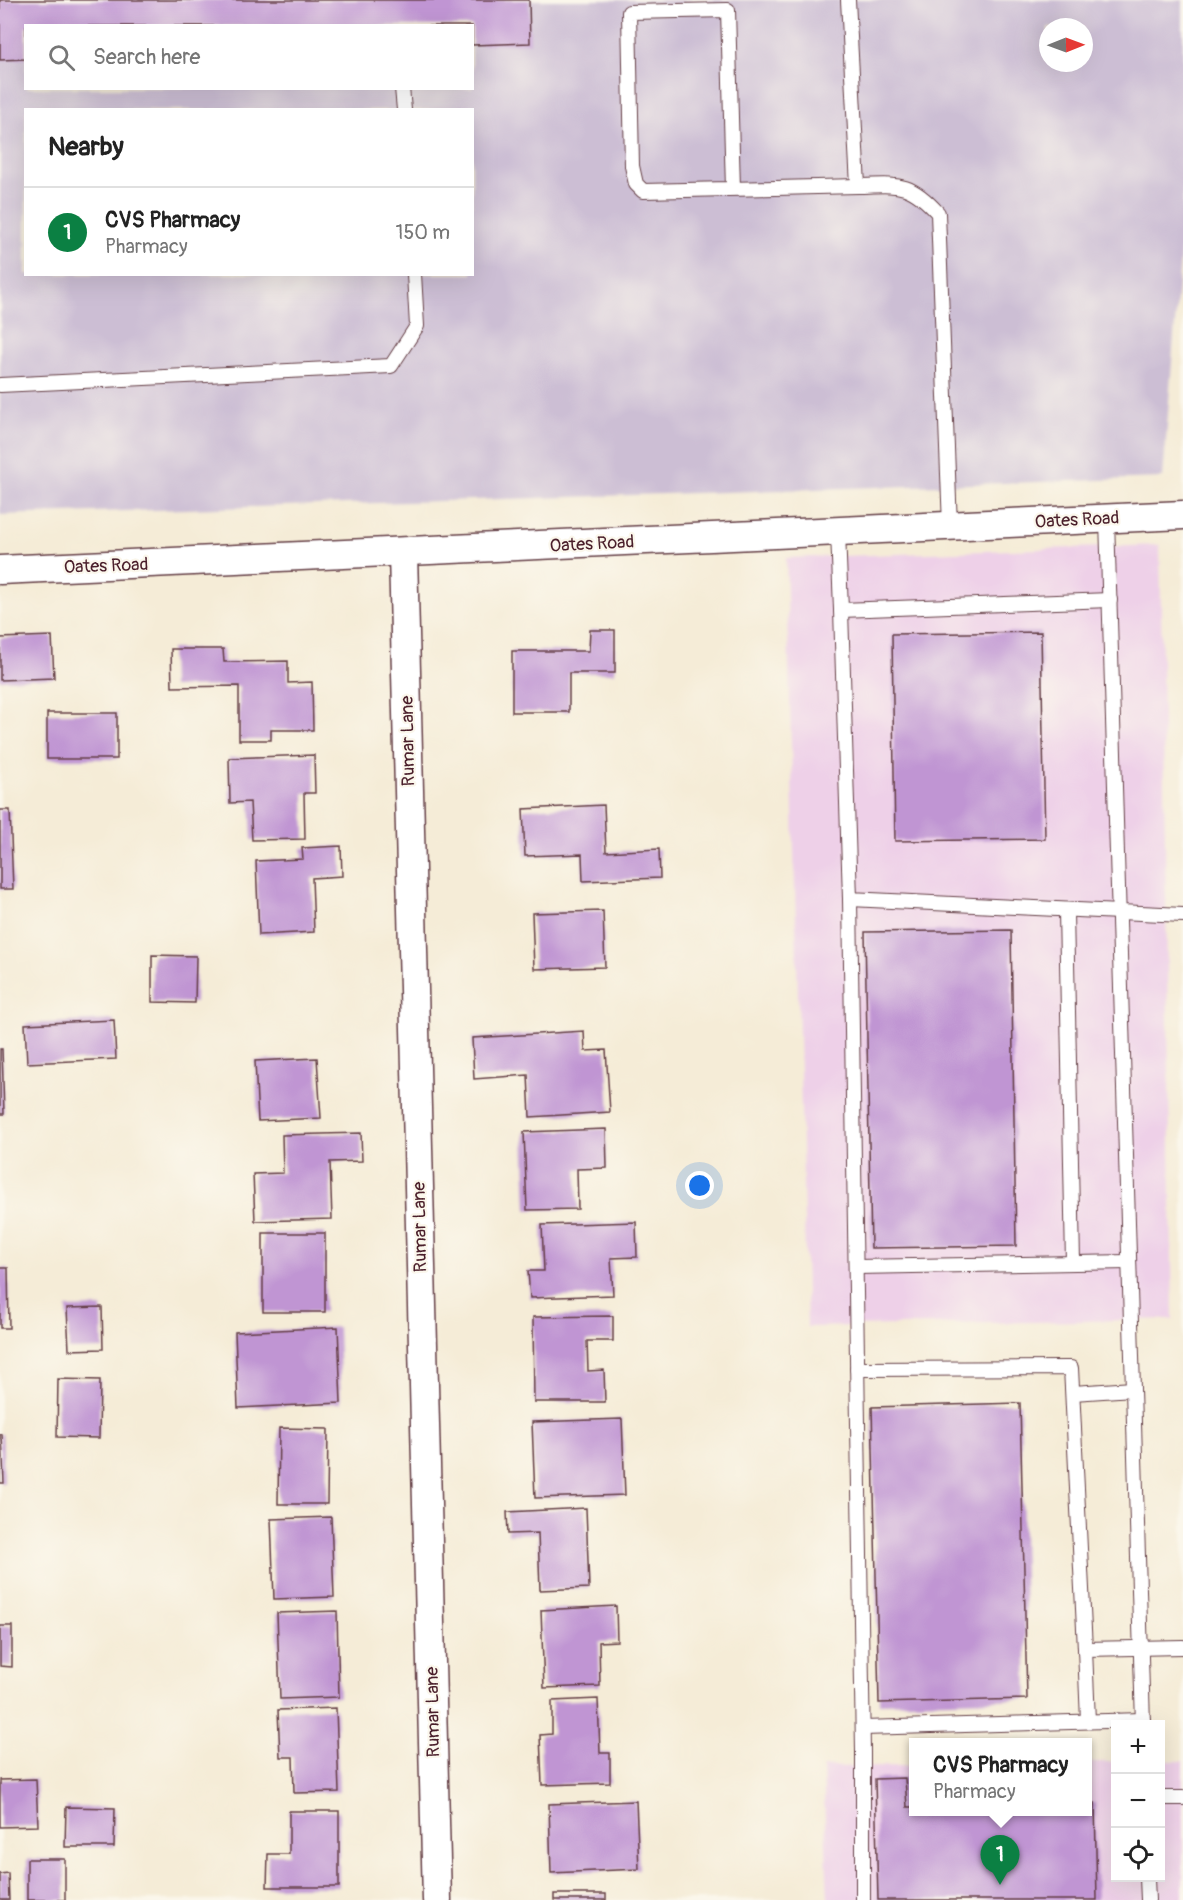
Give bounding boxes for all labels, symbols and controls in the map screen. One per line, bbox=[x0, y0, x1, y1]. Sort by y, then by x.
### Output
north arrow bbox=[1039, 18, 1093, 72]
search box bbox=[24, 24, 474, 90]
icon: search bbox=[45, 41, 78, 74]
text: Search here bbox=[93, 43, 200, 71]
text: Nearby bbox=[48, 131, 124, 163]
text: CVS Pharmacy bbox=[105, 206, 240, 234]
text: 1 bbox=[64, 220, 71, 245]
text: 150 m bbox=[396, 220, 450, 245]
text: Pharmacy bbox=[105, 234, 188, 259]
street label: Oates Road bbox=[1034, 506, 1120, 534]
street label: Oates Road bbox=[549, 530, 635, 558]
street label: Oates Road bbox=[63, 553, 149, 579]
street label: Rumar Lane bbox=[396, 695, 420, 787]
your location bbox=[685, 1171, 714, 1200]
street label: Rumar Lane bbox=[408, 1181, 432, 1273]
street label: Rumar Lane bbox=[421, 1666, 445, 1758]
map controls bbox=[1111, 1720, 1165, 1882]
button: + bbox=[1111, 1720, 1165, 1774]
popup bbox=[909, 1738, 1092, 1816]
text: CVS Pharmacy bbox=[933, 1751, 1068, 1779]
button: − bbox=[1111, 1774, 1165, 1828]
text: Pharmacy bbox=[933, 1779, 1016, 1804]
button: locate bbox=[1111, 1828, 1165, 1882]
pin: 1 bbox=[980, 1836, 1020, 1885]

